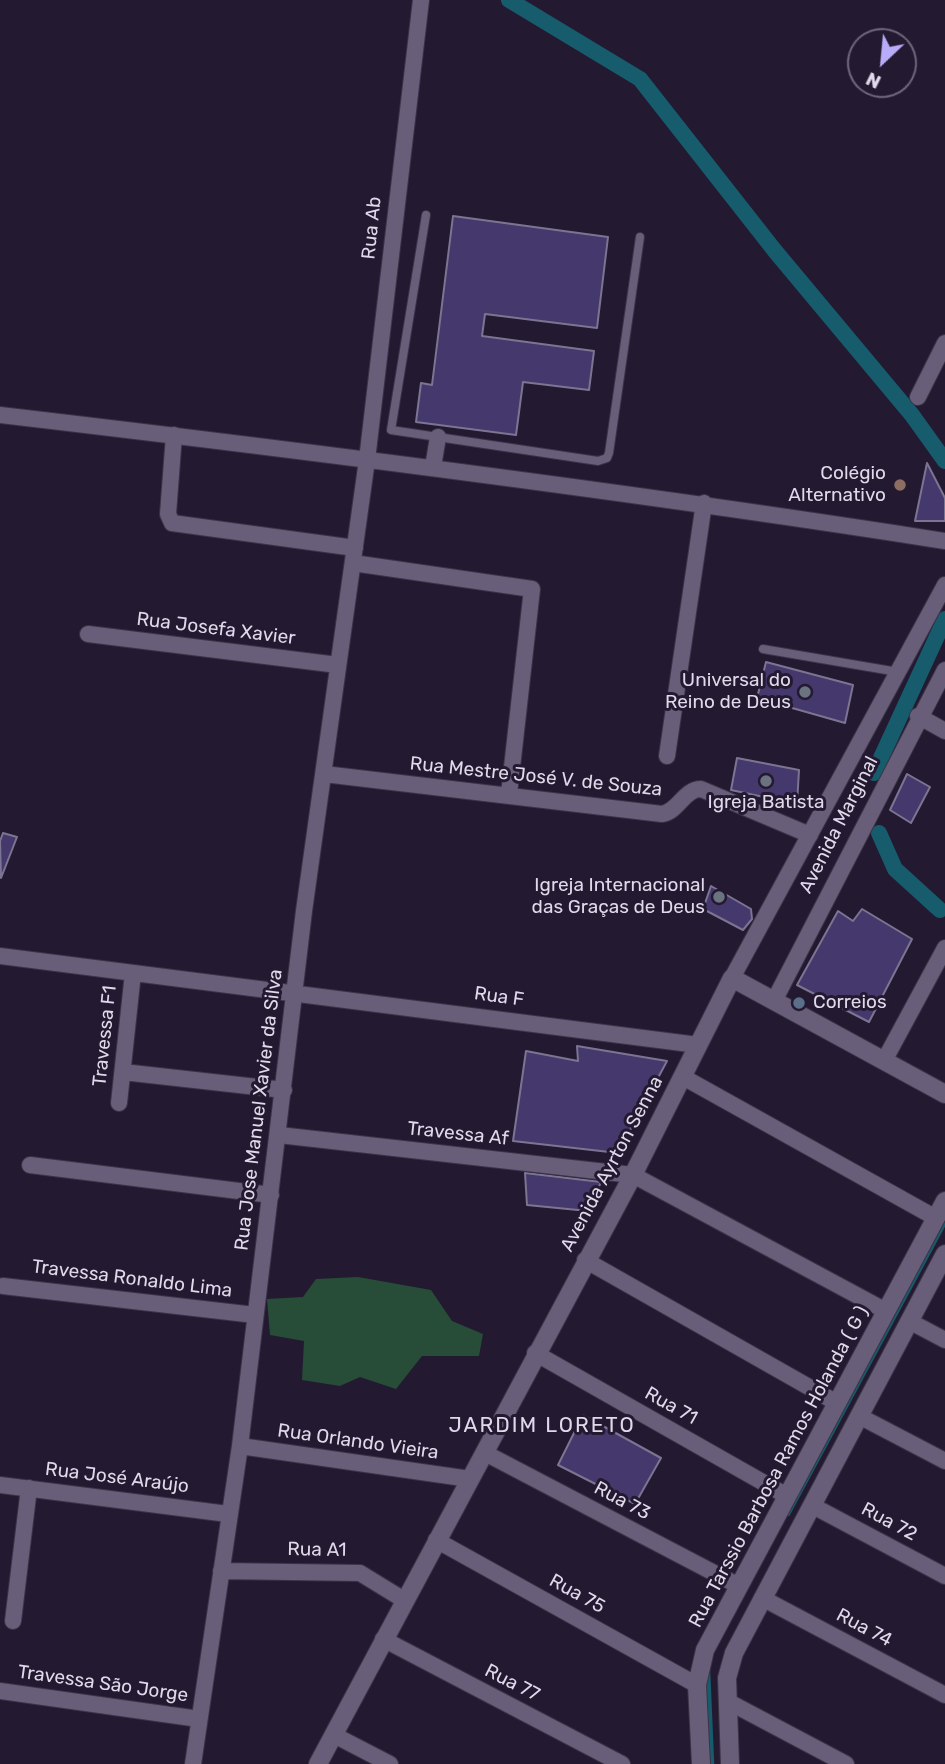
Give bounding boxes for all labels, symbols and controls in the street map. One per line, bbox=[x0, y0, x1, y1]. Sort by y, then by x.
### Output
north arrow bbox=[847, 28, 917, 98]
text: N bbox=[862, 67, 885, 94]
street label: Rua Ab bbox=[357, 195, 387, 261]
place label: Colégio Alternativo bbox=[788, 463, 886, 507]
marker: Colégio Alternativo bbox=[892, 477, 908, 493]
street label: Rua Josefa Xavier bbox=[135, 608, 297, 650]
place label: Universal do Reino de Deus bbox=[665, 670, 791, 714]
marker: Universal do Reino de Deus bbox=[797, 684, 813, 700]
street label: Rua Mestre José V. de Souza bbox=[409, 752, 663, 802]
street label: Avenida Marginal bbox=[795, 753, 883, 897]
marker: Igreja Batista bbox=[758, 773, 774, 789]
place label: Igreja Batista bbox=[708, 792, 824, 814]
place label: Igreja Internacional das Graças de Deus bbox=[532, 875, 705, 919]
marker: Igreja Internacional das Graças de Deus bbox=[711, 889, 727, 905]
street label: Rua Jose Manuel Xavier da Silva bbox=[230, 968, 288, 1252]
street label: Rua F bbox=[473, 982, 525, 1012]
street label: Travessa F1 bbox=[88, 984, 122, 1088]
place label: Correios bbox=[813, 992, 887, 1014]
marker: Correios bbox=[791, 995, 807, 1011]
street label: Avenida Ayrton Senna bbox=[556, 1072, 668, 1256]
street label: Travessa Af bbox=[406, 1117, 510, 1151]
street label: Travessa Ronaldo Lima bbox=[31, 1255, 233, 1303]
street label: Rua Tarssio Barbosa Ramos Holanda ( G ) bbox=[684, 1302, 874, 1632]
street label: Rua 71 bbox=[641, 1382, 701, 1430]
district label: JARDIM LORETO bbox=[450, 1413, 634, 1439]
street label: Rua Orlando Vieira bbox=[276, 1419, 440, 1465]
street label: Rua José Araújo bbox=[44, 1458, 190, 1498]
street label: Rua 73 bbox=[590, 1477, 654, 1525]
street label: Rua 72 bbox=[857, 1498, 921, 1546]
street label: Rua A1 bbox=[287, 1538, 347, 1562]
street label: Rua 75 bbox=[545, 1569, 609, 1619]
street label: Rua 74 bbox=[832, 1604, 896, 1652]
street label: Rua 77 bbox=[481, 1660, 543, 1706]
street label: Travessa São Jorge bbox=[16, 1661, 190, 1707]

